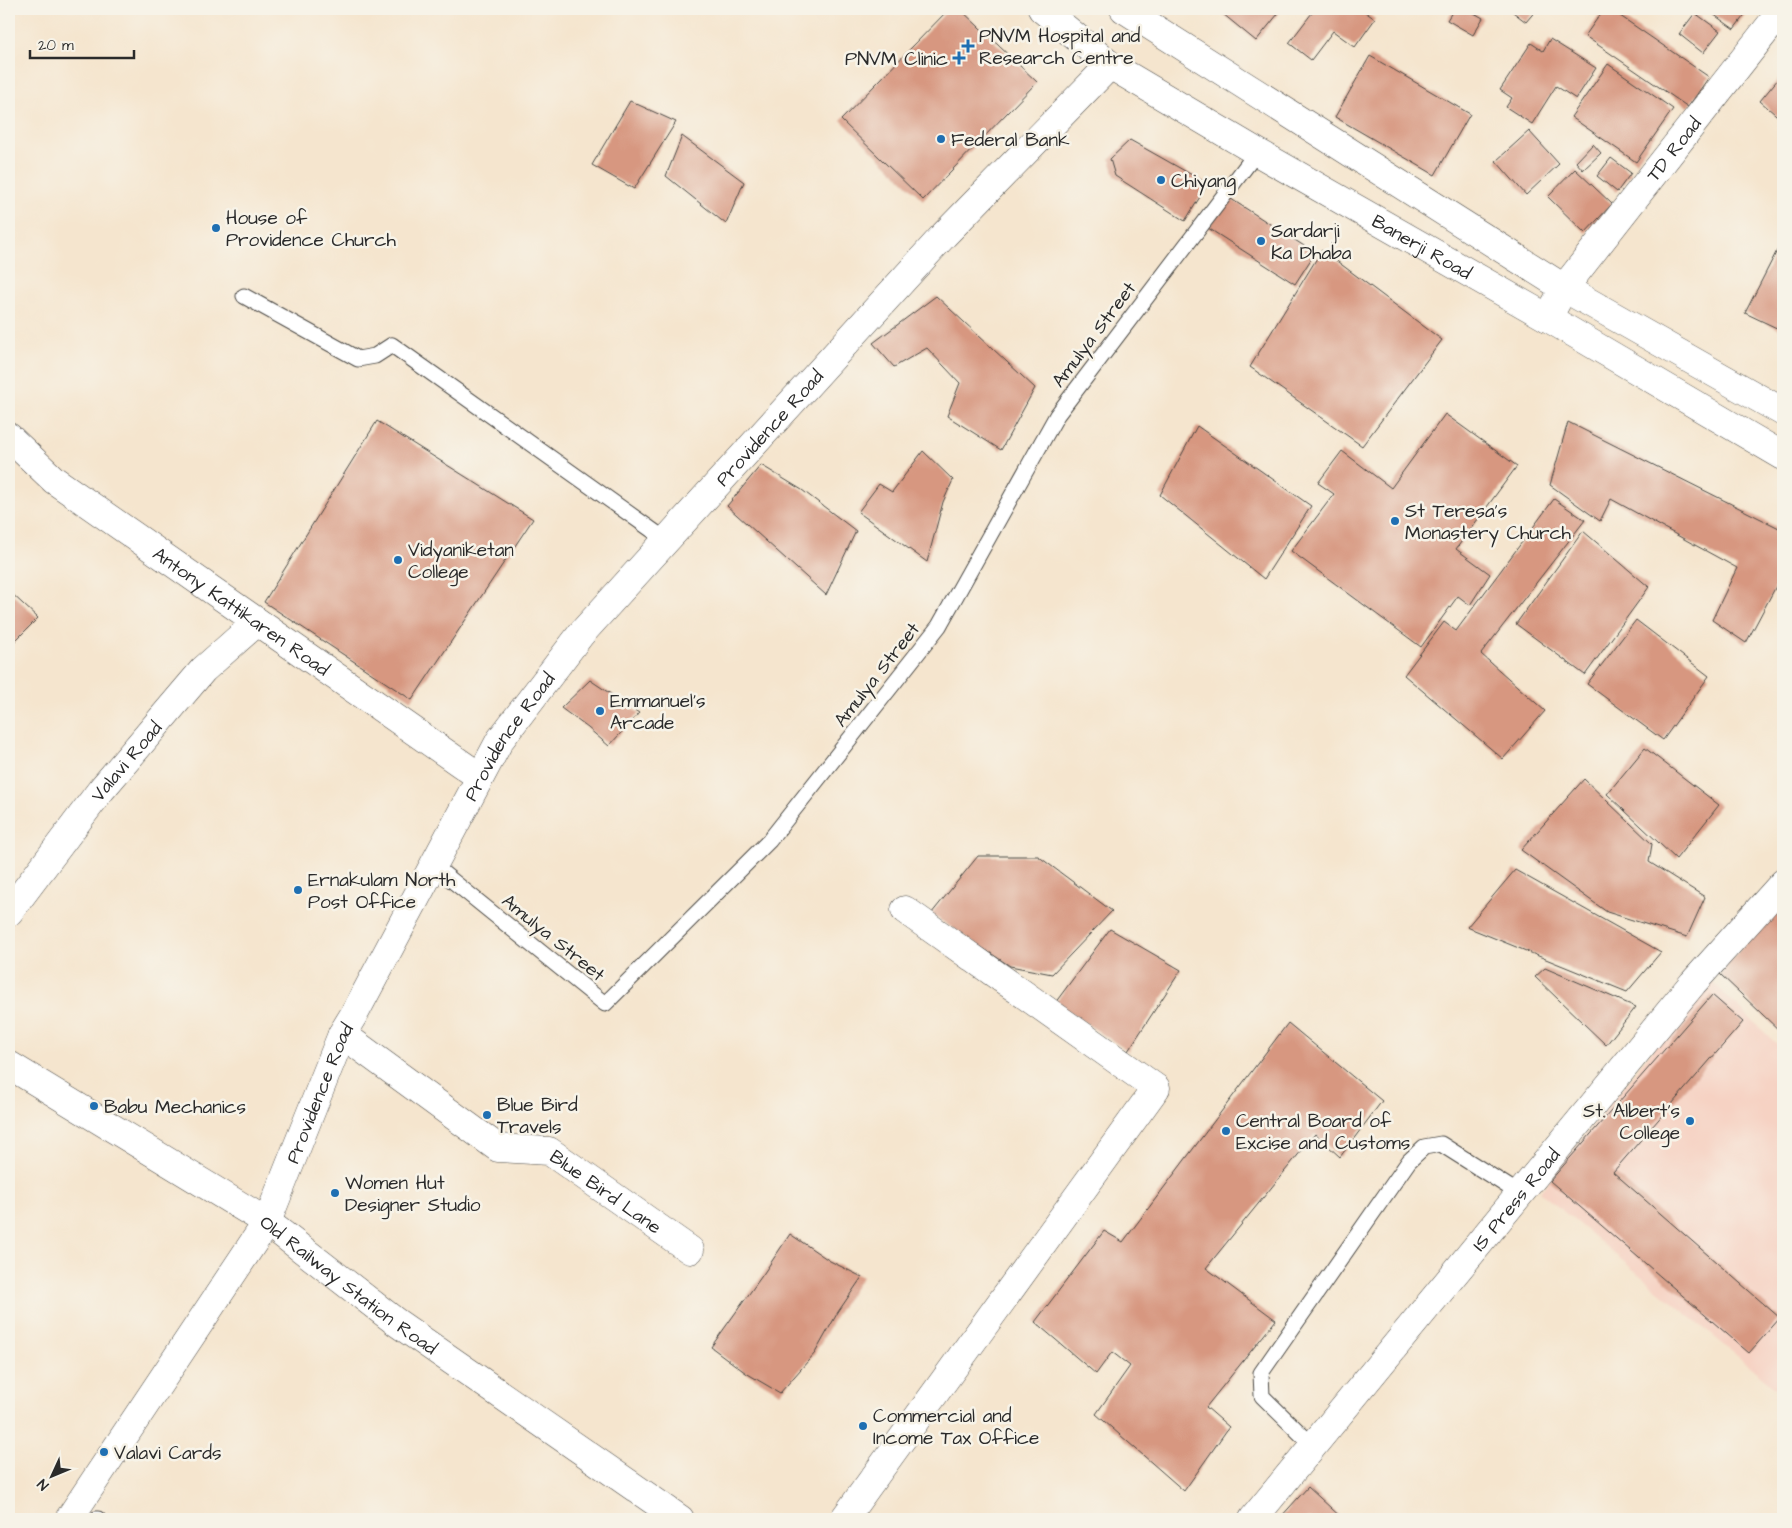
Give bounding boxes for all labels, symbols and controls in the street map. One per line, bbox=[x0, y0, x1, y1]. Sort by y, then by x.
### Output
place label: PNVM Hospital and Research Centre bbox=[979, 23, 1141, 72]
scale bar bbox=[30, 28, 134, 60]
text: 20 m bbox=[38, 35, 74, 56]
marker: PNVM Hospital and Research Centre bbox=[961, 39, 975, 53]
place label: PNVM Clinic bbox=[845, 46, 948, 73]
marker: PNVM Clinic bbox=[952, 51, 966, 65]
street label: TD Road bbox=[1641, 111, 1709, 188]
place label: Federal Bank bbox=[951, 127, 1070, 154]
marker: Federal Bank bbox=[935, 133, 947, 145]
place label: Chiyang bbox=[1171, 168, 1236, 196]
marker: Chiyang bbox=[1155, 174, 1167, 186]
place label: House of Providence Church bbox=[226, 205, 396, 254]
street label: Banerji Road bbox=[1366, 208, 1476, 287]
place label: Sardarji Ka Dhaba bbox=[1271, 218, 1352, 267]
marker: House of Providence Church bbox=[210, 222, 222, 234]
marker: Sardarji Ka Dhaba bbox=[1255, 235, 1267, 247]
street label: Amulya Street bbox=[1046, 276, 1144, 394]
street label: Providence Road bbox=[710, 364, 830, 493]
place label: St Teresa's Monastery Church bbox=[1405, 498, 1572, 548]
marker: St Teresa's Monastery Church bbox=[1389, 515, 1401, 527]
place label: Vidyaniketan College bbox=[408, 537, 514, 587]
street label: Antony Kattikaren Road bbox=[147, 541, 335, 683]
marker: Vidyaniketan College bbox=[392, 554, 404, 566]
street label: Amulya Street bbox=[828, 617, 928, 733]
street label: Providence Road bbox=[458, 667, 562, 806]
place label: Emmanuel's Arcade bbox=[610, 688, 706, 737]
marker: Emmanuel's Arcade bbox=[594, 705, 606, 717]
street label: Valavi Road bbox=[85, 715, 169, 808]
place label: Ernakulam North Post Office bbox=[308, 867, 456, 916]
marker: Ernakulam North Post Office bbox=[292, 884, 304, 896]
street label: Amulya Street bbox=[495, 888, 611, 989]
street label: Providence Road bbox=[280, 1018, 361, 1168]
place label: Blue Bird Travels bbox=[497, 1092, 578, 1141]
place label: Babu Mechanics bbox=[104, 1094, 246, 1121]
place label: St. Albert's College bbox=[1583, 1098, 1680, 1148]
marker: Babu Mechanics bbox=[88, 1100, 100, 1112]
place label: Central Board of Excise and Customs bbox=[1236, 1108, 1410, 1157]
marker: Blue Bird Travels bbox=[481, 1109, 493, 1121]
marker: St. Albert's College bbox=[1684, 1115, 1696, 1127]
marker: Central Board of Excise and Customs bbox=[1220, 1125, 1232, 1137]
street label: IS Press Road bbox=[1466, 1143, 1567, 1257]
street label: Blue Bird Lane bbox=[544, 1144, 667, 1241]
place label: Women Hut Designer Studio bbox=[345, 1170, 481, 1220]
marker: Women Hut Designer Studio bbox=[329, 1187, 341, 1199]
street label: Old Railway Station Road bbox=[253, 1209, 443, 1362]
place label: Commercial and Income Tax Office bbox=[873, 1403, 1039, 1452]
marker: Commercial and Income Tax Office bbox=[857, 1420, 869, 1432]
place label: Valavi Cards bbox=[114, 1440, 221, 1467]
marker: Valavi Cards bbox=[98, 1446, 110, 1458]
north arrow bbox=[28, 1450, 78, 1500]
text: N bbox=[33, 1474, 54, 1494]

